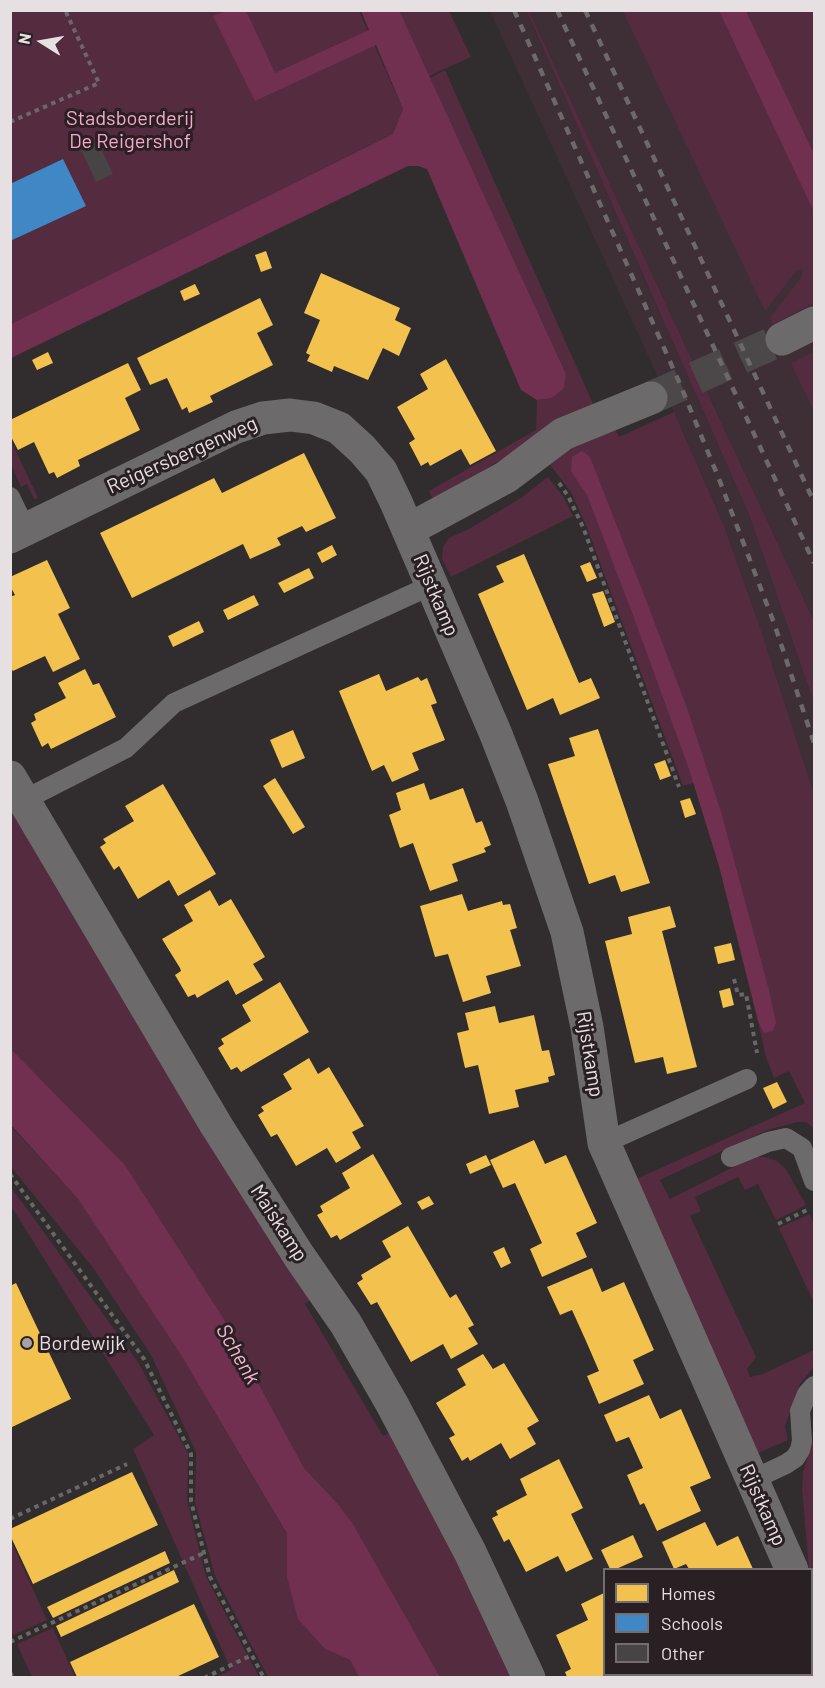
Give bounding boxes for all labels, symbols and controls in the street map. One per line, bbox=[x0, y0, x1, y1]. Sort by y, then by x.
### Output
north arrow bbox=[12, 12, 72, 72]
text: N bbox=[13, 31, 34, 46]
park label: Stadsboerderij De Reigershof bbox=[66, 106, 194, 153]
street label: Reigersbergenweg bbox=[103, 411, 261, 499]
street label: Rijstkamp bbox=[408, 550, 464, 640]
street label: Rijstkamp bbox=[571, 1009, 609, 1099]
street label: Maiskamp bbox=[245, 1180, 313, 1266]
water label: Schenk bbox=[211, 1319, 265, 1389]
place label: Bordewijk bbox=[39, 1331, 125, 1355]
marker: Bordewijk bbox=[20, 1336, 34, 1350]
street label: Rijstkamp bbox=[734, 1460, 792, 1550]
legend bbox=[603, 1568, 813, 1676]
text: Homes bbox=[661, 1582, 715, 1604]
text: Schools bbox=[661, 1612, 723, 1634]
text: Other bbox=[661, 1642, 704, 1664]

